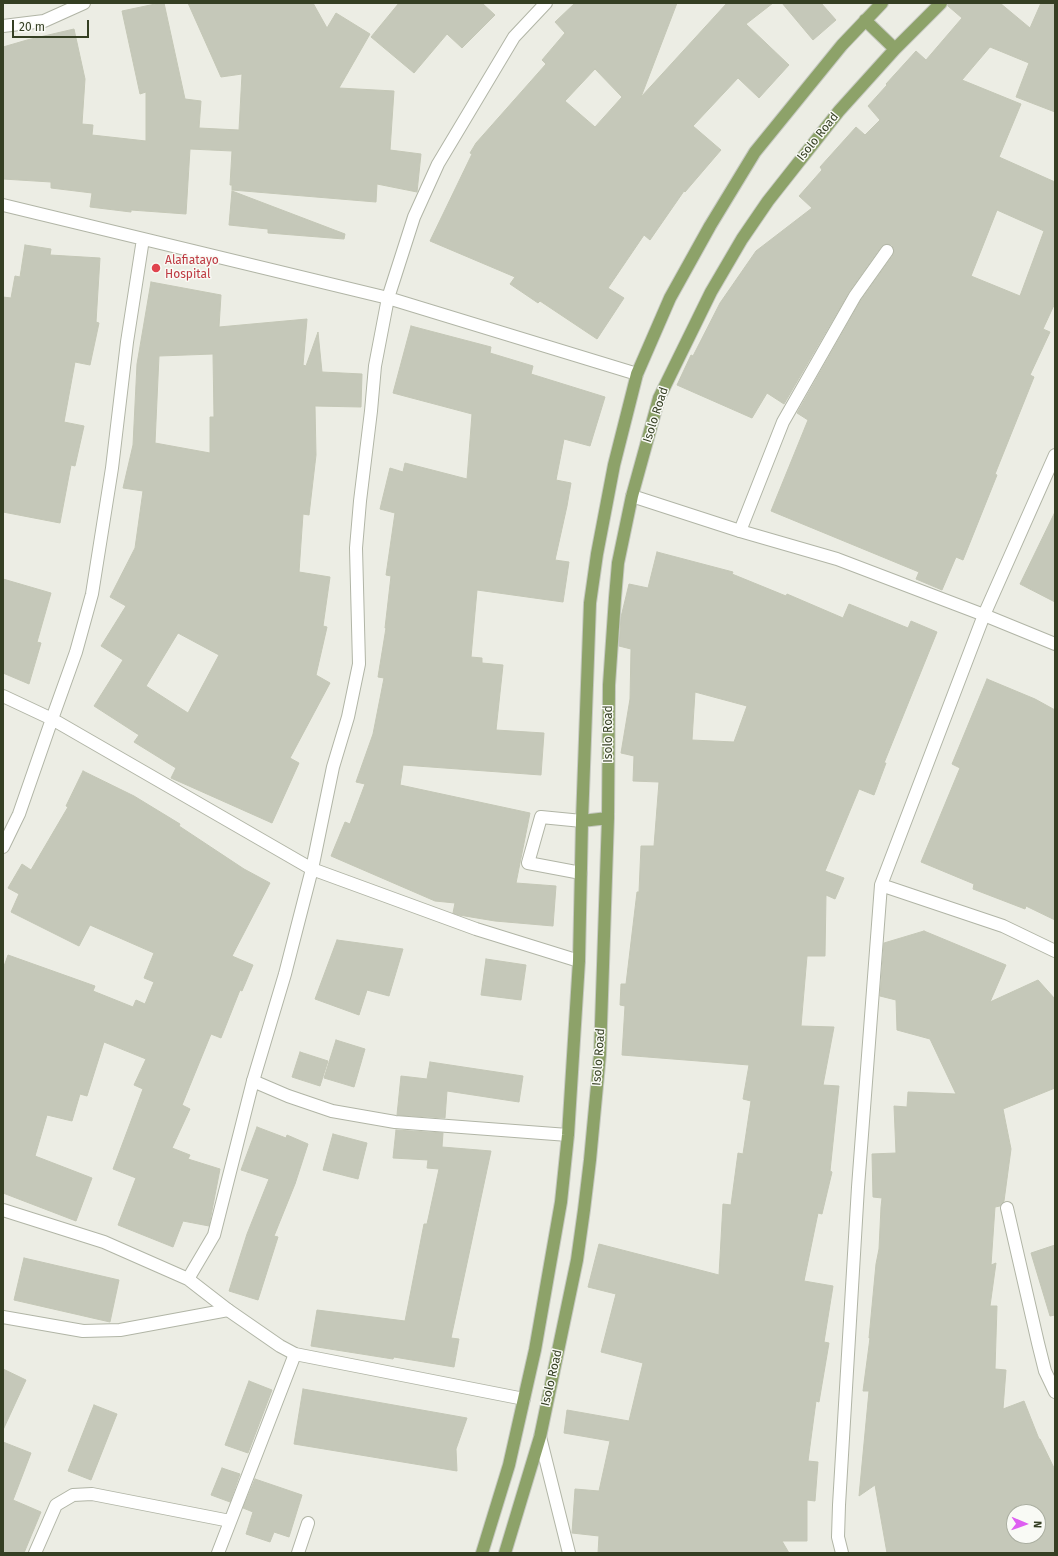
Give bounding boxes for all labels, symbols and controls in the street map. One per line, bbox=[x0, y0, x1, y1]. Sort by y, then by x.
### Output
scale bar bbox=[14, 12, 91, 38]
text: 20 m bbox=[19, 20, 45, 34]
street label: Isolo Road bbox=[794, 110, 842, 164]
place label: Alafiatayo Hospital bbox=[165, 254, 219, 282]
marker: Alafiatayo Hospital bbox=[150, 262, 162, 274]
street label: Isolo Road bbox=[640, 385, 672, 445]
street label: Isolo Road bbox=[602, 705, 616, 763]
street label: Isolo Road bbox=[590, 1028, 608, 1086]
street label: Isolo Road bbox=[539, 1348, 565, 1408]
north arrow bbox=[1006, 1504, 1046, 1544]
text: N bbox=[1031, 1521, 1044, 1528]

